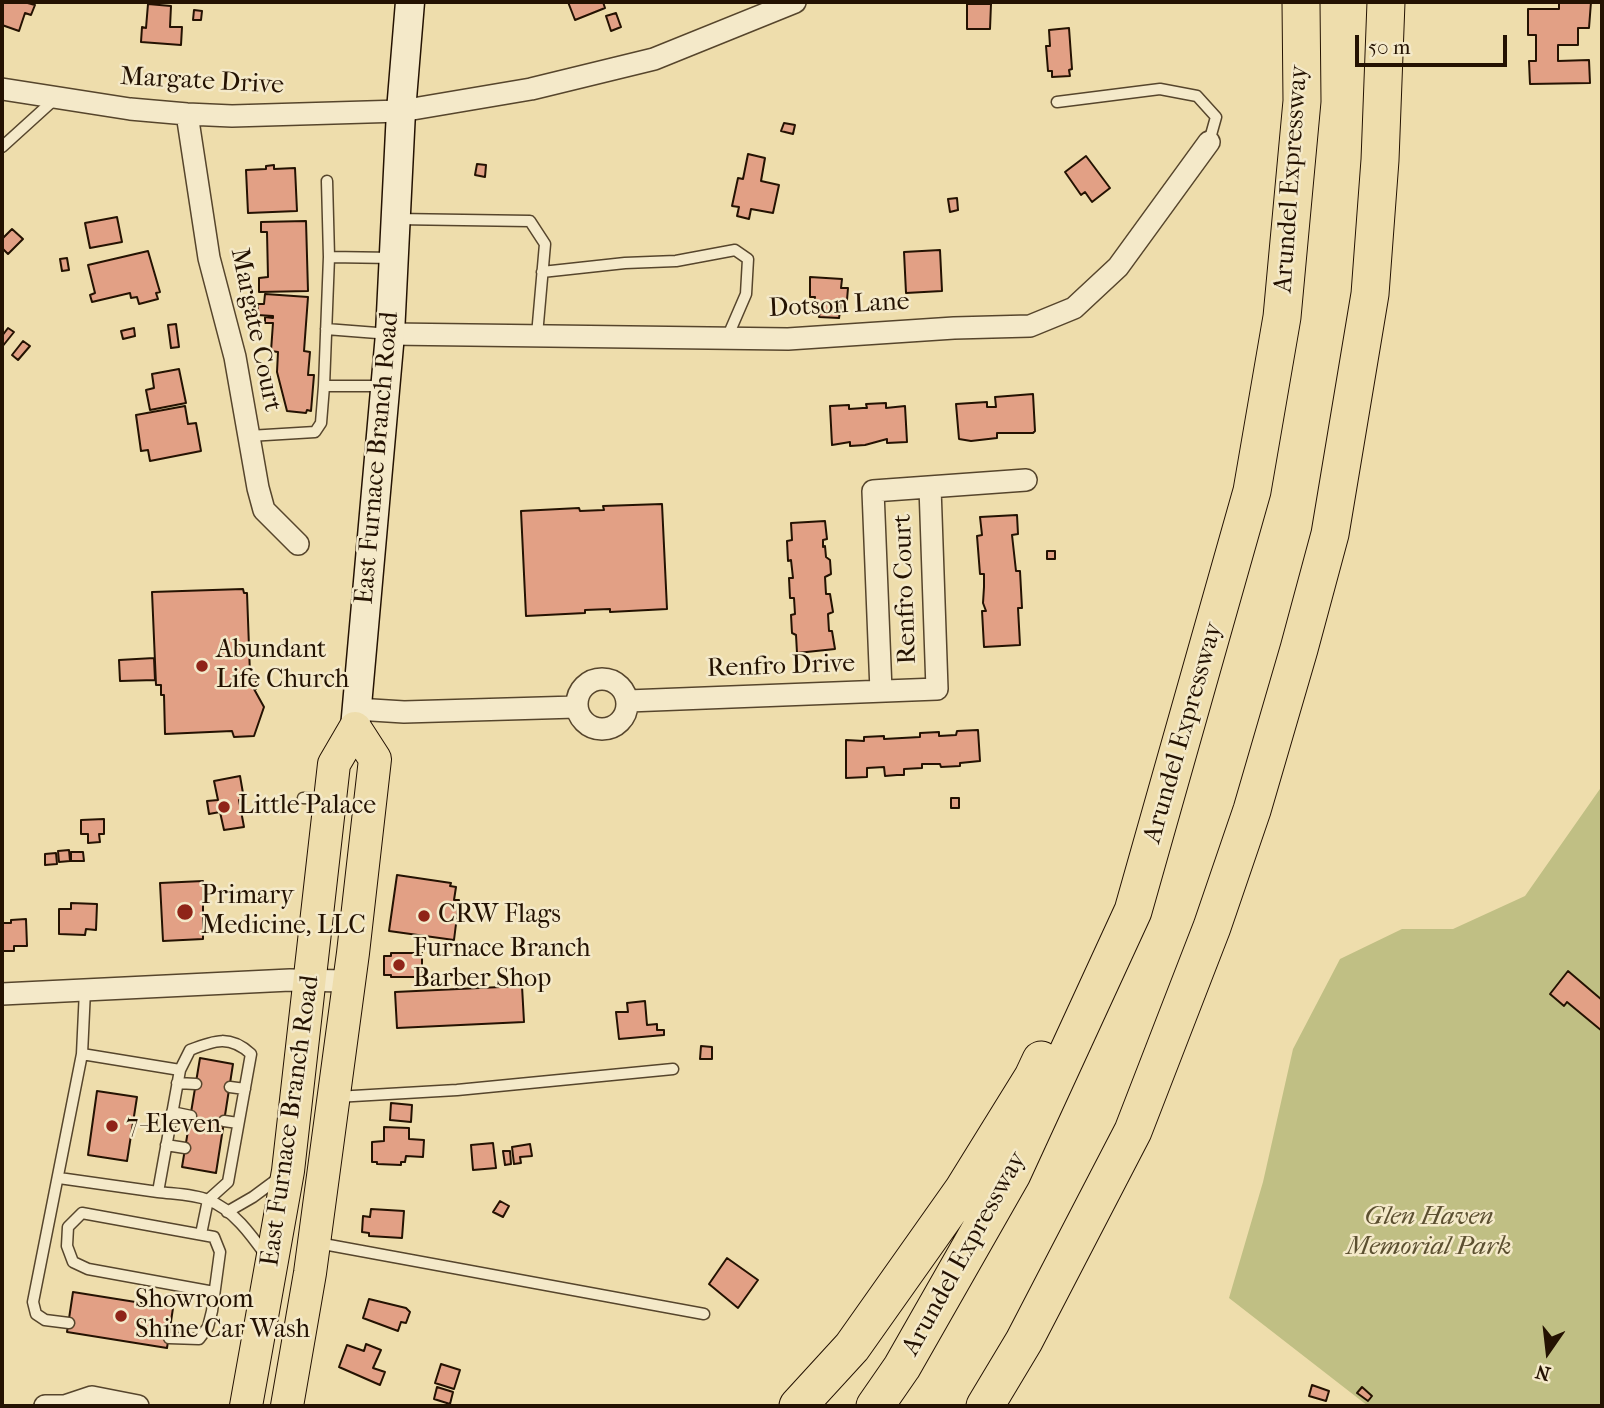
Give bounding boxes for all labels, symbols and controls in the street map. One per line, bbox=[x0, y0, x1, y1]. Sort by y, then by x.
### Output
scale bar bbox=[1359, 21, 1511, 65]
text: 50 m bbox=[1368, 35, 1411, 59]
street label: Margate Drive bbox=[119, 62, 285, 102]
street label: Arundel Expressway bbox=[1268, 64, 1316, 294]
street label: Margate Court bbox=[222, 246, 288, 414]
street label: Dotson Lane bbox=[768, 287, 910, 325]
street label: East Furnace Branch Road bbox=[350, 310, 406, 606]
street label: Renfro Court bbox=[888, 513, 924, 665]
street label: Arundel Expressway bbox=[1138, 619, 1230, 847]
place label: Abundant Life Church bbox=[216, 635, 349, 696]
street label: Renfro Drive bbox=[706, 649, 856, 685]
marker: Abundant Life Church bbox=[194, 658, 210, 674]
place label: Little Palace bbox=[238, 791, 376, 823]
marker: Little Palace bbox=[216, 799, 232, 815]
place label: Primary Medicine, LLC bbox=[201, 881, 366, 942]
place label: CRW Flags bbox=[438, 900, 561, 932]
marker: Primary Medicine, LLC bbox=[175, 902, 195, 922]
marker: CRW Flags bbox=[416, 908, 432, 924]
place label: Furnace Branch Barber Shop bbox=[413, 934, 591, 996]
marker: Furnace Branch Barber Shop bbox=[391, 957, 407, 973]
street label: East Furnace Branch Road bbox=[255, 974, 327, 1268]
place label: 7-Eleven bbox=[126, 1110, 221, 1142]
marker: 7-Eleven bbox=[104, 1118, 120, 1134]
street label: Arundel Expressway bbox=[896, 1147, 1034, 1361]
park label: Glen Haven Memorial Park bbox=[1347, 1202, 1511, 1264]
place label: Showroom Shine Car Wash bbox=[135, 1285, 310, 1346]
marker: Showroom Shine Car Wash bbox=[113, 1308, 129, 1324]
north arrow bbox=[1513, 1317, 1583, 1387]
text: N bbox=[1533, 1360, 1553, 1385]

